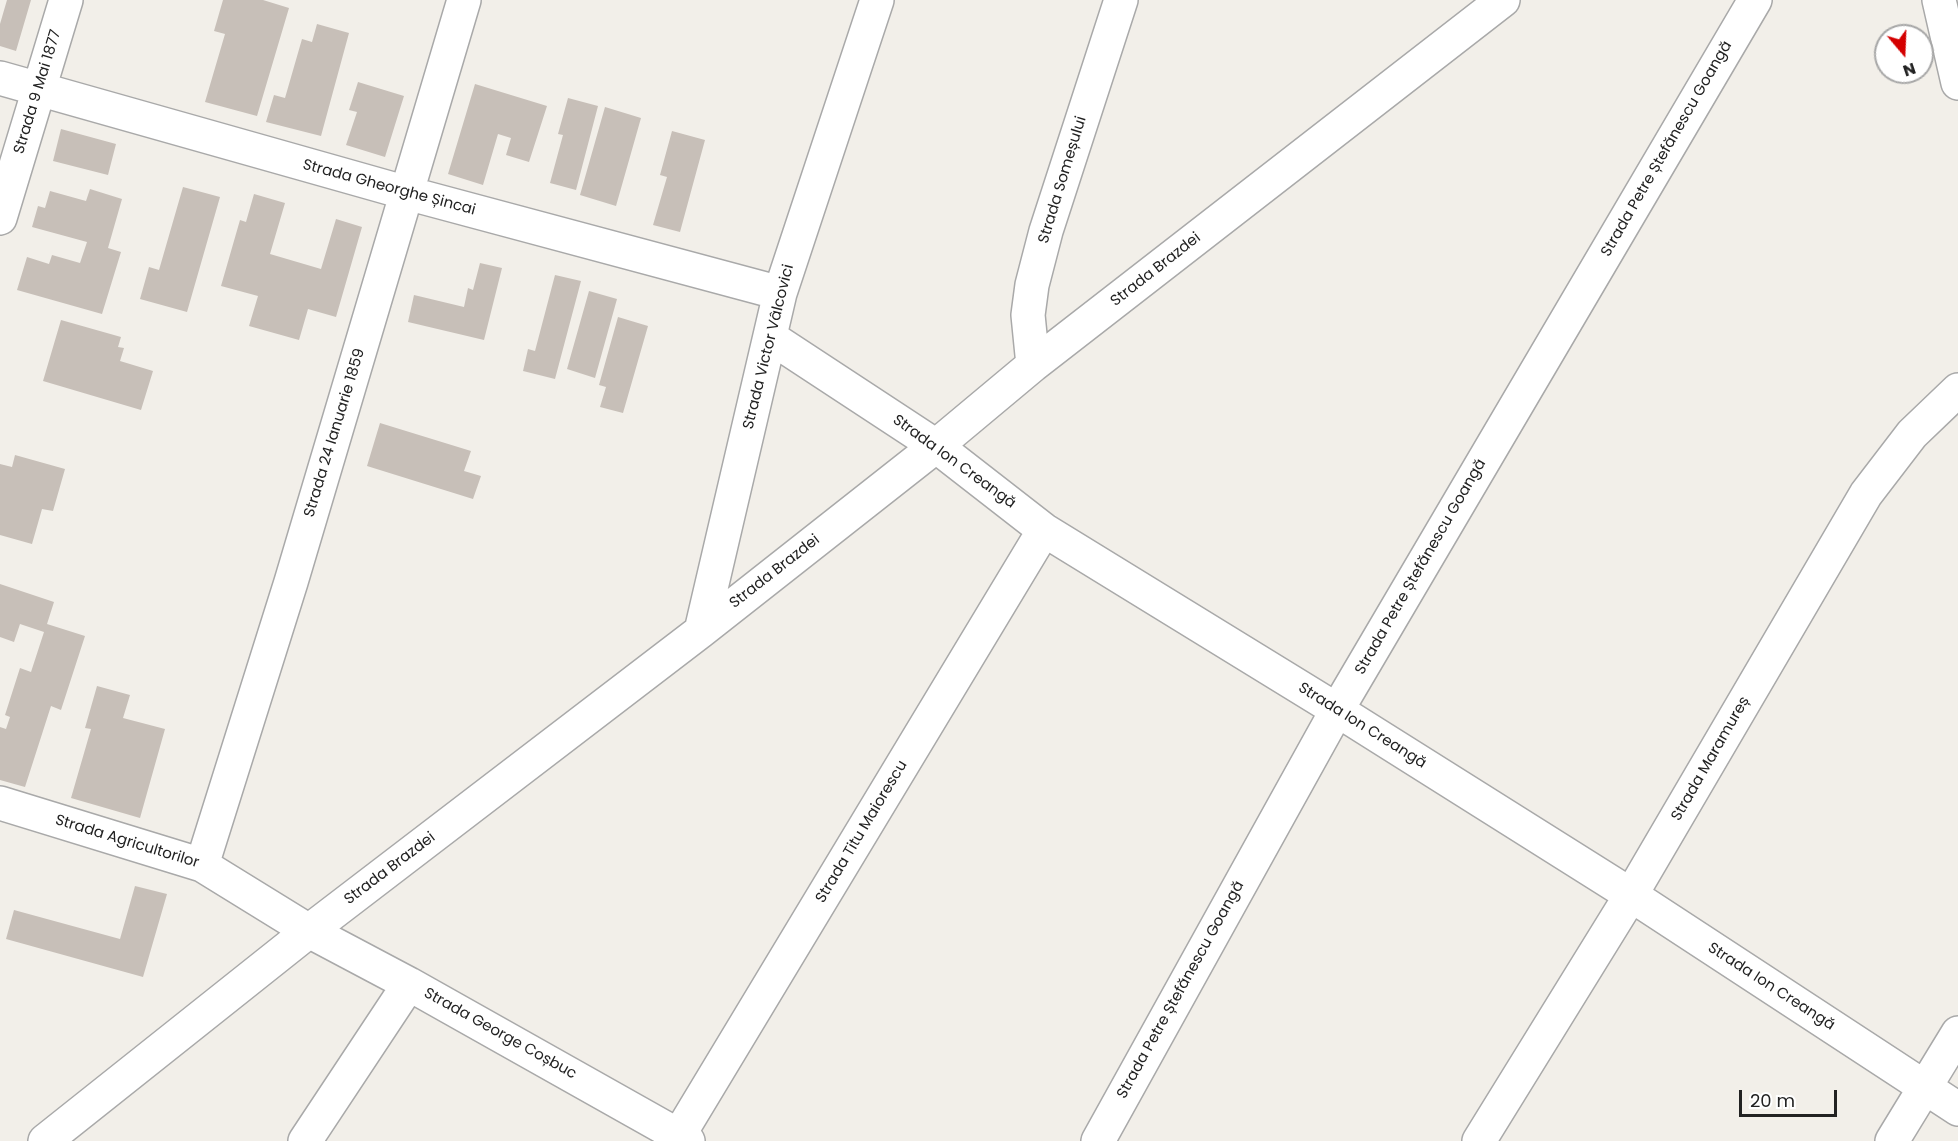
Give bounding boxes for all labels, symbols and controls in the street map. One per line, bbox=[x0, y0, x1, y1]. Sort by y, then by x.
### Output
north arrow bbox=[1874, 24, 1934, 84]
street label: Strada 9 Mai 1877 bbox=[11, 28, 65, 156]
street label: Strada Petre Ștefănescu Goangă bbox=[1598, 38, 1736, 260]
text: N bbox=[1900, 57, 1919, 82]
street label: Strada Someșului bbox=[1035, 114, 1091, 246]
street label: Strada Gheorghe Șincai bbox=[301, 156, 477, 220]
street label: Strada Brazdei bbox=[1107, 229, 1205, 311]
street label: Strada Victor Vâlcovici bbox=[740, 263, 798, 431]
street label: Strada 24 Ianuarie 1859 bbox=[301, 347, 369, 519]
street label: Strada Ion Creangă bbox=[889, 411, 1019, 513]
street label: Strada Petre Ștefănescu Goangă bbox=[1352, 456, 1490, 678]
street label: Strada Brazdei bbox=[726, 531, 824, 613]
street label: Strada Ion Creangă bbox=[1295, 679, 1429, 773]
street label: Strada Maramureș bbox=[1668, 694, 1754, 824]
street label: Strada Titu Maiorescu bbox=[812, 758, 912, 906]
street label: Strada Agricultorilor bbox=[53, 812, 201, 872]
street label: Strada Brazdei bbox=[341, 829, 439, 909]
street label: Strada Petre Ștefănescu Goangă bbox=[1113, 878, 1249, 1102]
street label: Strada Ion Creangă bbox=[1704, 939, 1838, 1035]
street label: Strada George Coșbuc bbox=[421, 984, 579, 1084]
scale bar bbox=[1742, 1078, 1840, 1116]
text: 20 m bbox=[1750, 1088, 1795, 1113]

